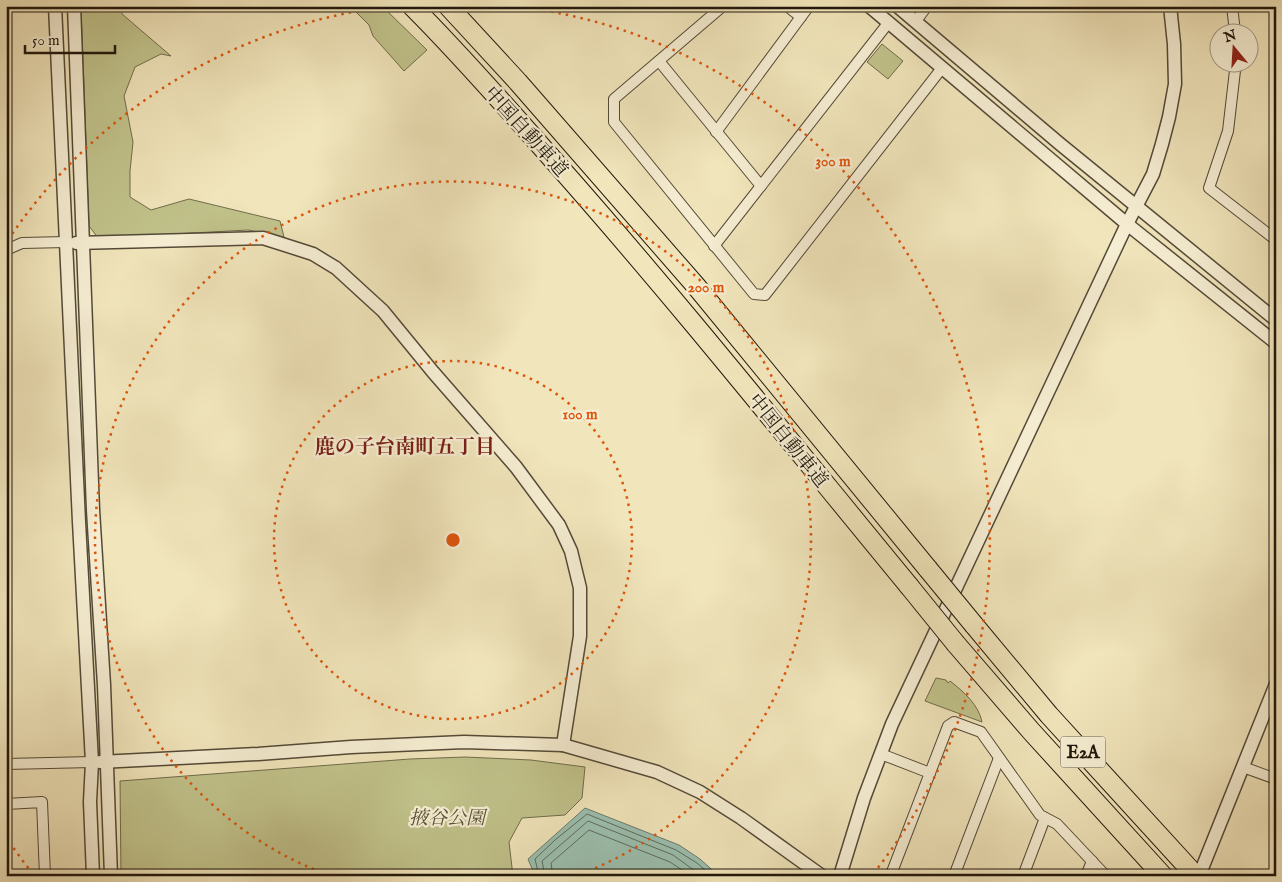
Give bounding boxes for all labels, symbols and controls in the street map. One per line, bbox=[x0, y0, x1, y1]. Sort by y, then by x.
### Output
scale bar bbox=[25, 22, 115, 54]
north arrow bbox=[1210, 22, 1260, 72]
text: N bbox=[1221, 26, 1239, 47]
text: 50 m bbox=[32, 31, 60, 50]
street label: 中国自動車道 bbox=[478, 82, 573, 183]
text: 300 m bbox=[815, 152, 851, 171]
text: 200 m bbox=[688, 278, 725, 297]
street label: 中国自動車道 bbox=[742, 389, 833, 493]
text: 100 m bbox=[562, 405, 598, 424]
district label: 鹿の子台南町五丁目 bbox=[315, 435, 495, 460]
centre of rings bbox=[444, 531, 462, 549]
road number: E2A bbox=[1060, 736, 1106, 768]
park label: 掖谷公園 bbox=[409, 807, 488, 831]

